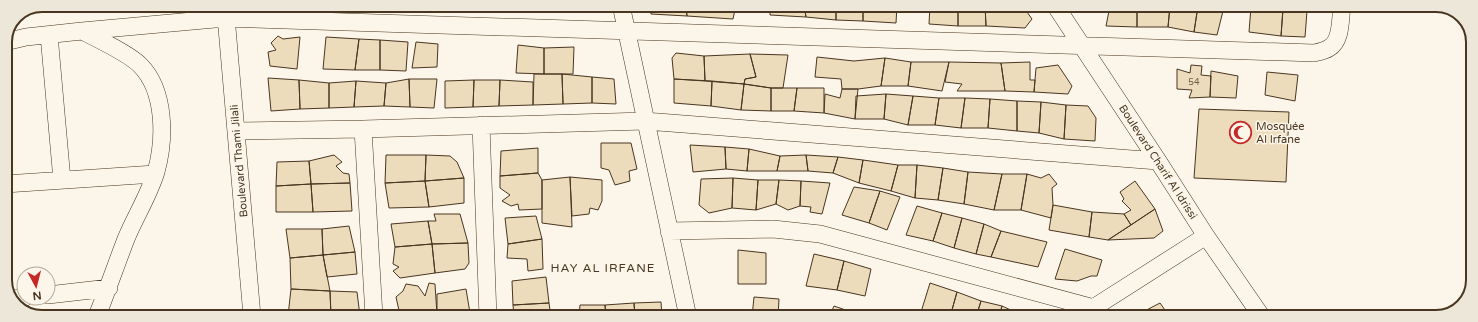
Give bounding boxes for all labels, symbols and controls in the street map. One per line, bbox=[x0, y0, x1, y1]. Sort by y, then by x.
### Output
house number: 54 bbox=[1188, 77, 1200, 88]
street label: Boulevard Charif Al Idrissi bbox=[1116, 102, 1200, 222]
street label: Boulevard Thami Jilali bbox=[228, 104, 250, 218]
mosque icon: Mosquée Al Irfane bbox=[1227, 119, 1253, 145]
place label: Mosquée Al Irfane bbox=[1256, 120, 1305, 146]
district label: HAY AL IRFANE bbox=[551, 261, 655, 275]
north arrow bbox=[16, 266, 56, 306]
text: N bbox=[32, 288, 42, 302]

